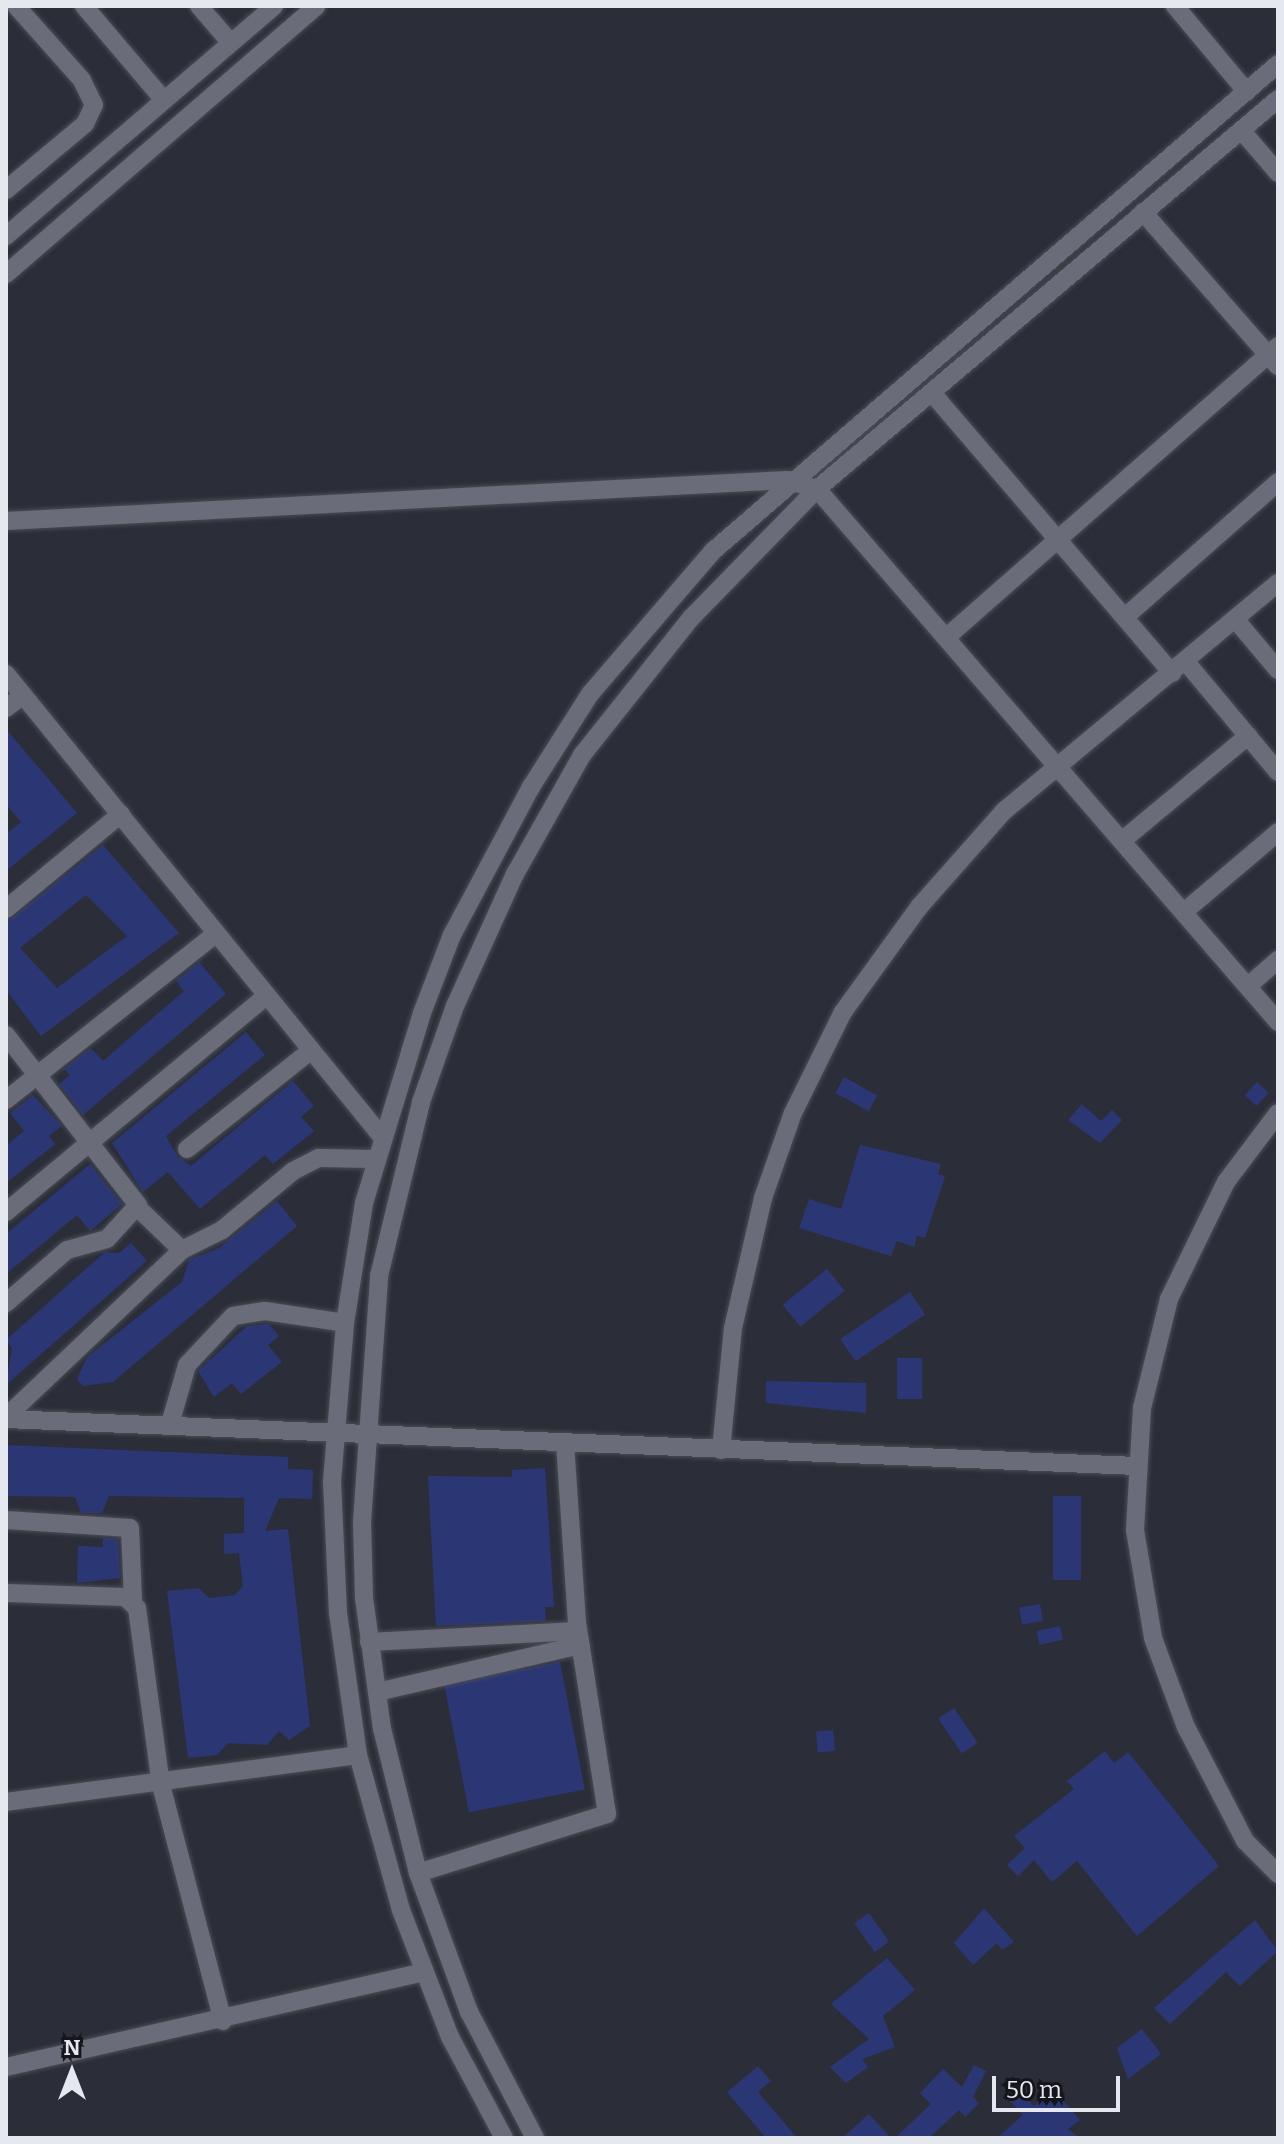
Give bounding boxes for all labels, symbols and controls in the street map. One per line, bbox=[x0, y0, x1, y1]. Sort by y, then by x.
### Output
north arrow bbox=[32, 2032, 112, 2112]
text: N bbox=[64, 2034, 80, 2061]
scale bar bbox=[996, 2060, 1124, 2110]
text: 50 m bbox=[1006, 2076, 1062, 2104]

